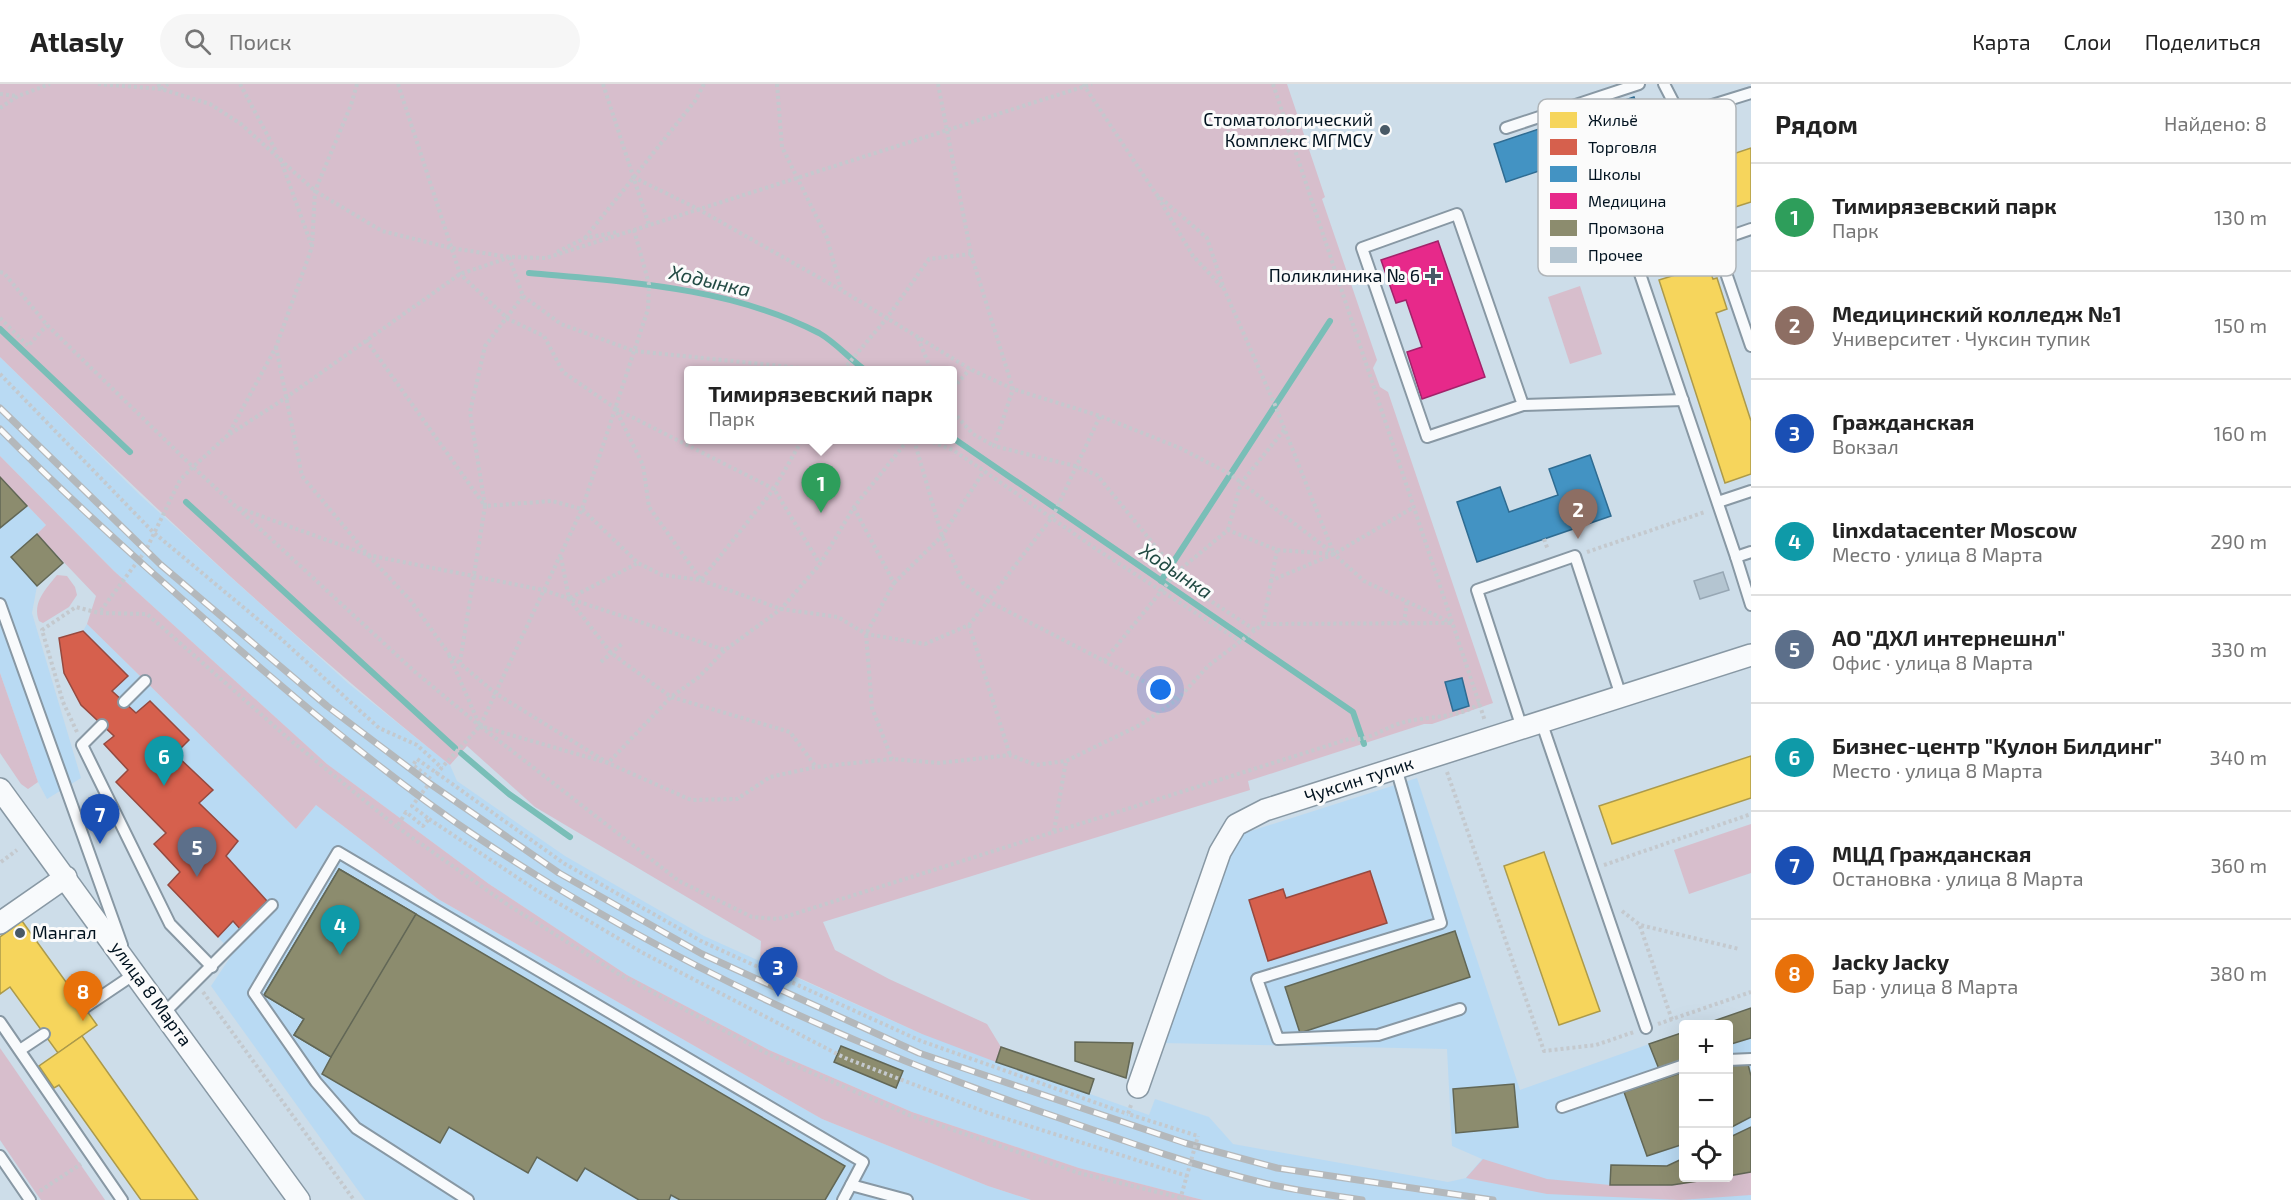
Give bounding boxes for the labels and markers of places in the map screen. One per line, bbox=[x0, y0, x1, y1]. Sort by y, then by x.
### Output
place label: Стоматологический Комплекс МГМСУ bbox=[1203, 108, 1373, 151]
marker: Стоматологический Комплекс МГМСУ bbox=[1378, 123, 1392, 137]
place label: Поликлиника № 6 bbox=[1269, 264, 1420, 286]
marker: Поликлиника № 6 bbox=[1424, 267, 1442, 285]
pin: 1 bbox=[802, 464, 840, 513]
pin: 2 bbox=[1558, 490, 1598, 539]
pin: 6 bbox=[144, 736, 184, 786]
pin: 7 bbox=[80, 794, 120, 844]
pin: 5 bbox=[178, 828, 216, 877]
pin: 4 bbox=[320, 906, 360, 955]
place label: Мангал bbox=[32, 921, 97, 943]
marker: Мангал bbox=[13, 926, 27, 940]
pin: 3 bbox=[758, 948, 798, 997]
pin: 8 bbox=[64, 972, 103, 1021]

